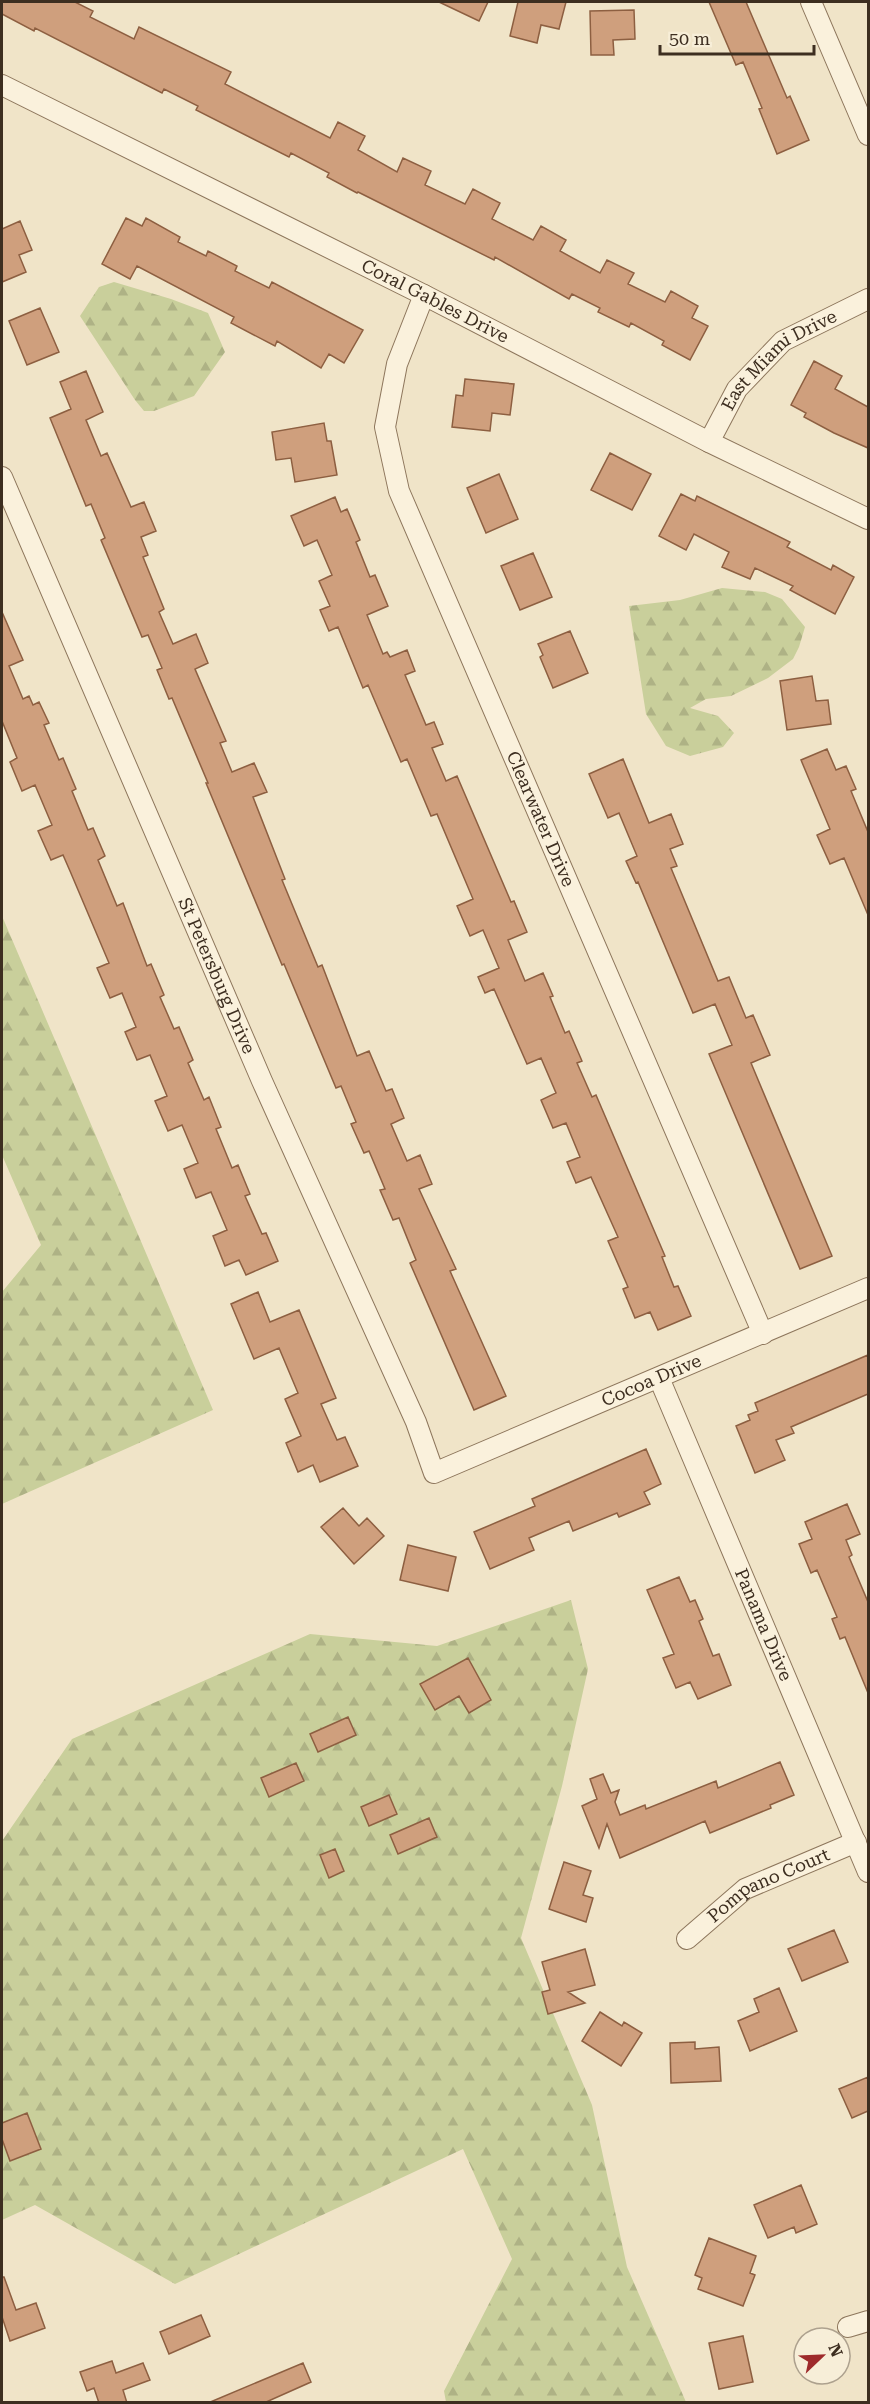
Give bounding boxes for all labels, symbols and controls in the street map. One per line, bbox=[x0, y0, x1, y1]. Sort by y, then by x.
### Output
scale bar bbox=[660, 18, 814, 56]
text: 50 m bbox=[669, 28, 710, 49]
street label: Coral Gables Drive bbox=[358, 255, 513, 347]
street label: East Miami Drive bbox=[717, 305, 840, 414]
street label: Clearwater Drive bbox=[503, 748, 580, 890]
street label: St Petersburg Drive bbox=[174, 894, 260, 1057]
street label: Cocoa Drive bbox=[598, 1349, 704, 1410]
street label: Panama Drive bbox=[731, 1565, 797, 1684]
street label: Pompano Court bbox=[703, 1843, 833, 1927]
north arrow bbox=[792, 2326, 852, 2386]
text: N bbox=[824, 2341, 847, 2360]

